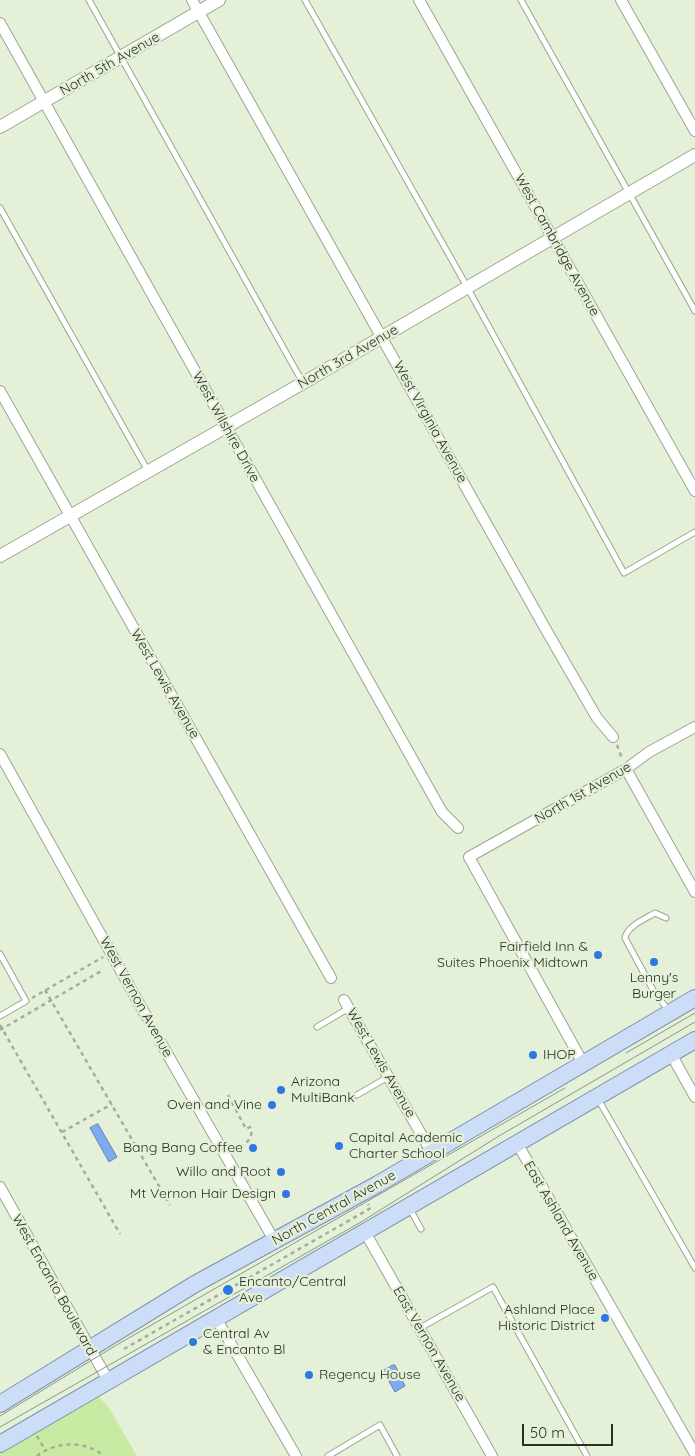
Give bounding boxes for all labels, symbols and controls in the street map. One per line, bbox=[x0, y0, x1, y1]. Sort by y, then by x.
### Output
street label: North 5th Avenue bbox=[57, 29, 163, 99]
street label: West Cambridge Avenue bbox=[511, 171, 603, 319]
street label: North 3rd Avenue bbox=[295, 321, 401, 393]
street label: West Virginia Avenue bbox=[389, 358, 471, 486]
street label: West Wilshire Drive bbox=[189, 369, 263, 485]
street label: West Lewis Avenue bbox=[127, 626, 203, 742]
street label: North 1st Avenue bbox=[532, 759, 634, 827]
street label: West Vernon Avenue bbox=[96, 934, 176, 1060]
place label: Fairfield Inn & Suites Phoenix Midtown bbox=[437, 939, 588, 972]
marker: Fairfield Inn & Suites Phoenix Midtown bbox=[592, 949, 604, 961]
marker: Lenny's Burger bbox=[648, 956, 660, 968]
place label: Lenny's Burger bbox=[630, 970, 678, 1002]
street label: West Lewis Avenue bbox=[343, 1005, 419, 1121]
place label: IHOP bbox=[543, 1047, 576, 1063]
marker: IHOP bbox=[527, 1049, 539, 1061]
place label: Arizona MultiBank bbox=[291, 1074, 355, 1106]
marker: Arizona MultiBank bbox=[275, 1084, 287, 1096]
place label: Oven and Vine bbox=[167, 1097, 262, 1113]
marker: Oven and Vine bbox=[266, 1099, 278, 1111]
place label: Capital Academic Charter School bbox=[349, 1130, 463, 1162]
place label: Bang Bang Coffee bbox=[123, 1140, 243, 1156]
marker: Capital Academic Charter School bbox=[333, 1140, 345, 1152]
marker: Bang Bang Coffee bbox=[247, 1142, 259, 1154]
street label: East Ashland Avenue bbox=[520, 1158, 602, 1284]
place label: Willo and Root bbox=[176, 1164, 271, 1180]
marker: Willo and Root bbox=[275, 1166, 287, 1178]
street label: North Central Avenue bbox=[269, 1167, 399, 1249]
place label: Mt Vernon Hair Design bbox=[130, 1186, 276, 1202]
marker: Mt Vernon Hair Design bbox=[280, 1188, 292, 1200]
street label: West Encanto Boulevard bbox=[8, 1211, 100, 1359]
place label: Encanto/Central Ave bbox=[239, 1274, 346, 1306]
marker: Encanto/Central Ave bbox=[221, 1283, 235, 1297]
street label: East Vernon Avenue bbox=[389, 1283, 469, 1405]
place label: Ashland Place Historic District bbox=[498, 1302, 595, 1334]
marker: Ashland Place Historic District bbox=[599, 1312, 611, 1324]
place label: Central Av & Encanto Bl bbox=[203, 1326, 285, 1358]
marker: Central Av & Encanto Bl bbox=[187, 1336, 199, 1348]
place label: Regency House bbox=[319, 1367, 421, 1383]
marker: Regency House bbox=[303, 1369, 315, 1381]
scale bar bbox=[525, 1414, 616, 1446]
text: 50 m bbox=[530, 1423, 565, 1442]

